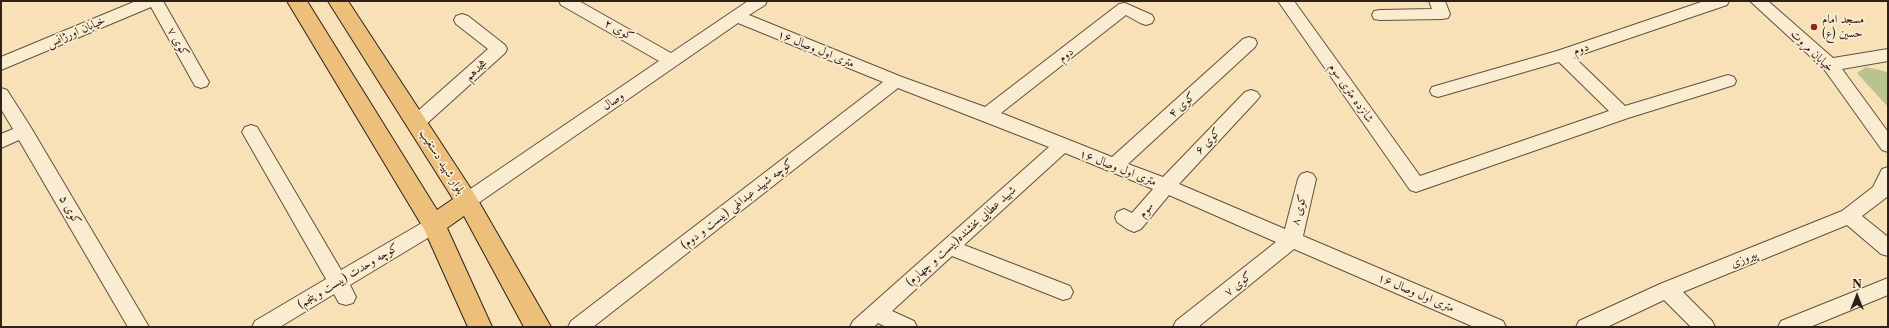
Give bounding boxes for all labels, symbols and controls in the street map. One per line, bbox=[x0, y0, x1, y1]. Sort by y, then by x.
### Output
street label: خیابان اورژانس bbox=[44, 13, 108, 51]
place label: مسجد امام حسین (ع) bbox=[1822, 13, 1864, 41]
street label: کوی ۲ bbox=[602, 16, 636, 44]
marker: مسجد امام حسین (ع) bbox=[1809, 22, 1819, 32]
street label: کوی ۷ bbox=[164, 25, 192, 59]
street label: ۱۶ متری اول وصال bbox=[775, 27, 857, 71]
street label: خیابان مروت bbox=[1787, 27, 1837, 75]
street label: دوم bbox=[1571, 40, 1591, 58]
street label: دوم bbox=[1055, 45, 1077, 65]
street label: هجدهم bbox=[462, 56, 490, 84]
street label: شانزده متری سوم bbox=[1325, 61, 1377, 125]
street label: وصال bbox=[599, 88, 627, 114]
street label: کوی ۴ bbox=[1166, 89, 1198, 121]
street label: کوی ۶ bbox=[1192, 125, 1224, 157]
street label: بلوار شهید دستغیب bbox=[416, 127, 468, 197]
street label: ۱۶ متری اول وصال bbox=[1077, 147, 1159, 189]
street label: کوچه شهید عبدالهی (بیست و دوم) bbox=[678, 156, 796, 252]
street label: شهید عطایی بخشنده(بیست و چهارم) bbox=[903, 183, 1019, 289]
street label: کوی ۵ bbox=[56, 193, 84, 227]
street label: کوی ۸ bbox=[1288, 193, 1310, 227]
street label: سوم bbox=[1135, 199, 1157, 221]
street label: کوچه وحدت (بیست و پنجم) bbox=[295, 240, 401, 312]
street label: پیروزی bbox=[1728, 247, 1760, 271]
street label: کوی ۷ bbox=[1221, 269, 1255, 299]
street label: ۱۶ متری اول وصال bbox=[1376, 270, 1456, 316]
north arrow bbox=[1837, 276, 1877, 316]
text: N bbox=[1852, 277, 1862, 291]

